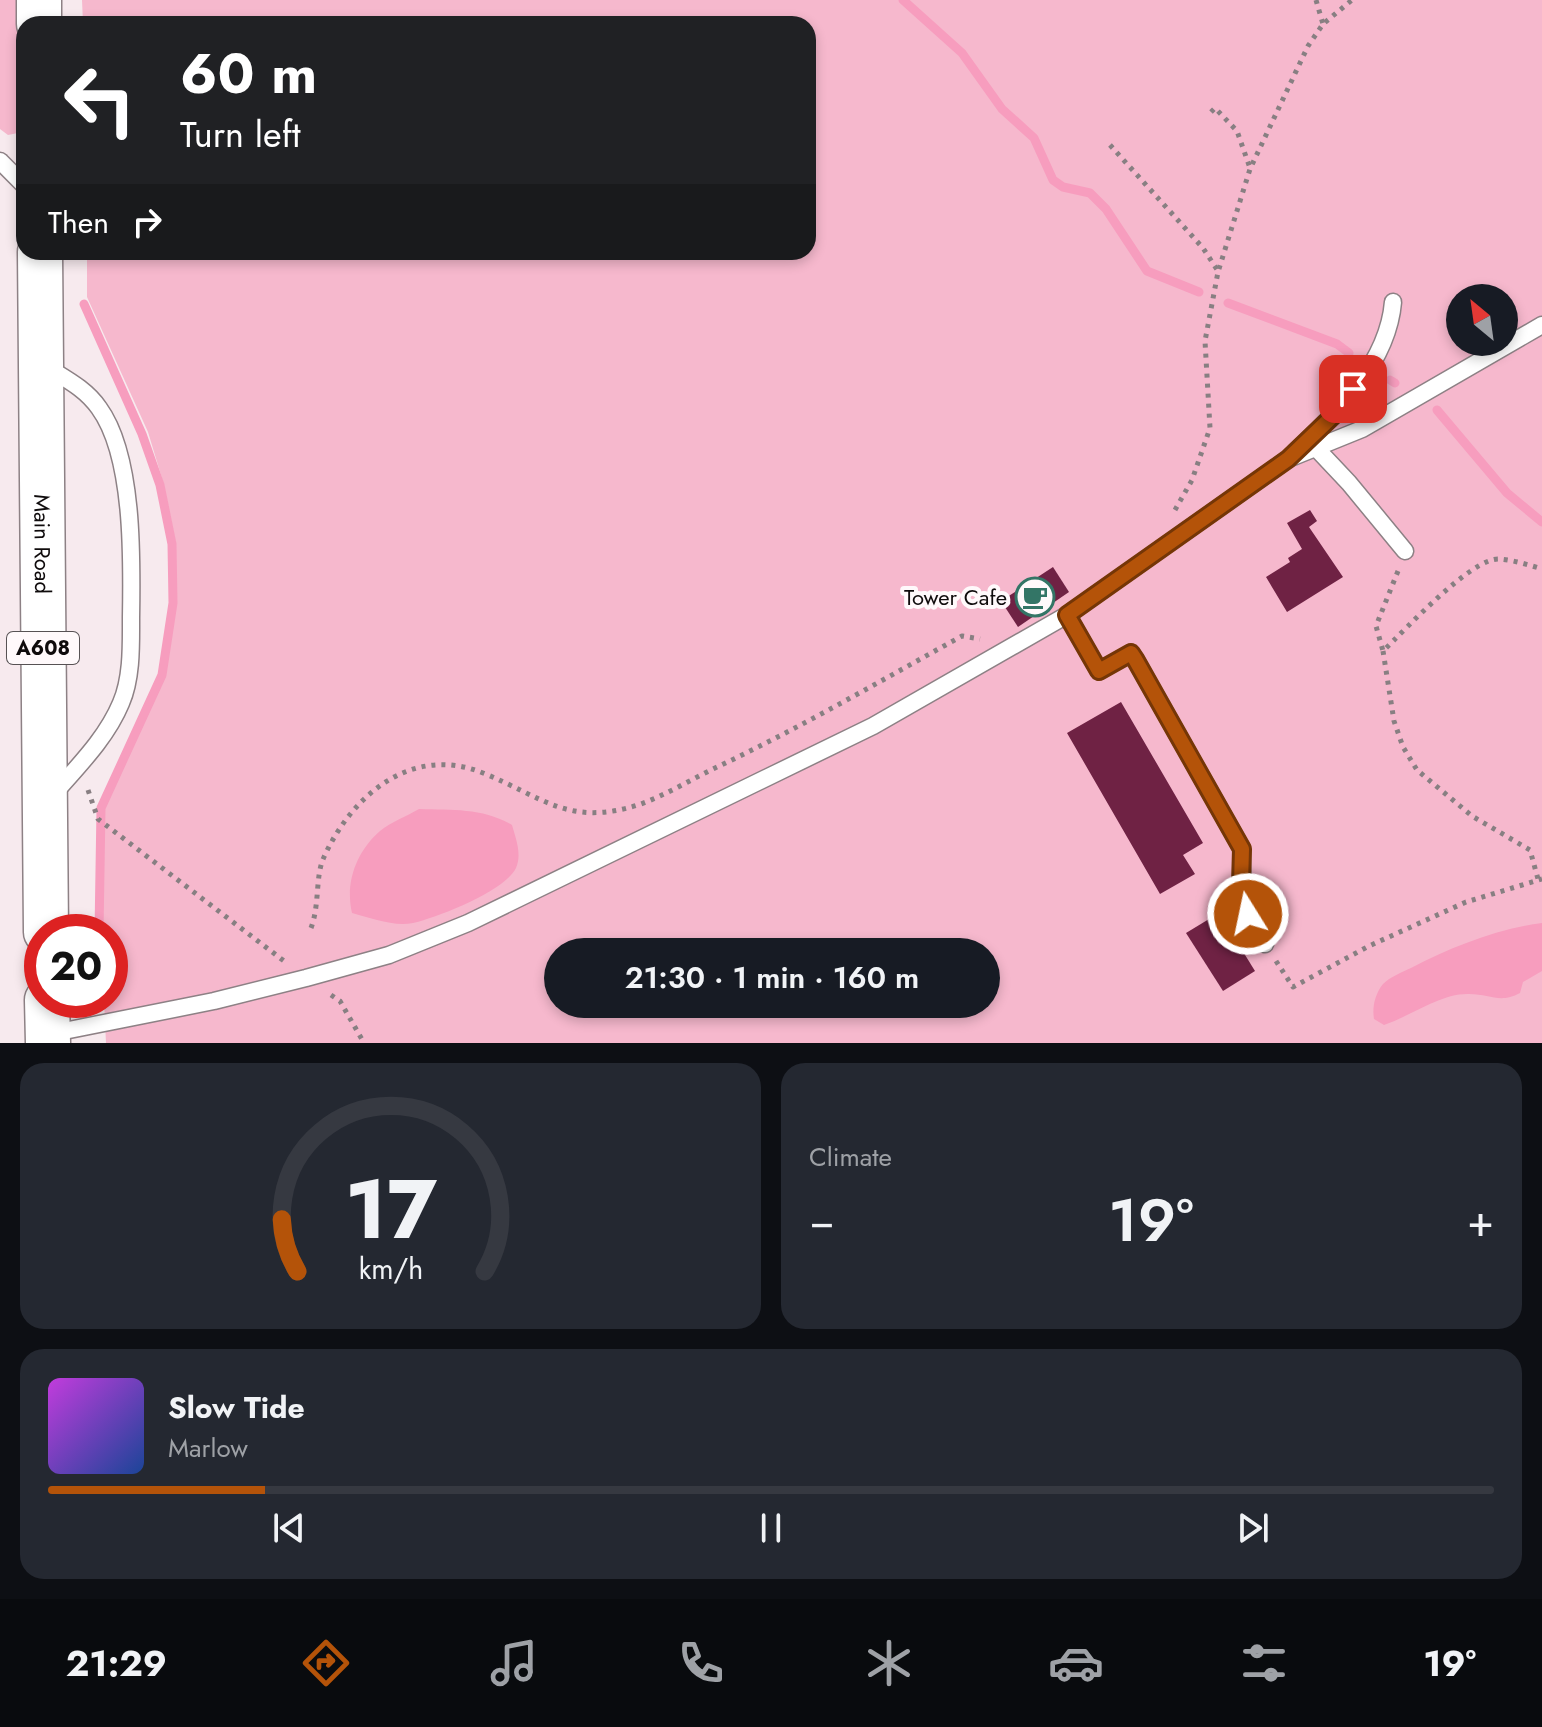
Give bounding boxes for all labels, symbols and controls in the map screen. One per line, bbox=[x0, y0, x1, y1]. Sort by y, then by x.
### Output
text: 60 m bbox=[180, 33, 317, 114]
icon: left bbox=[48, 48, 152, 152]
text: Turn left bbox=[180, 108, 301, 160]
icon: right bbox=[125, 200, 169, 244]
text: Then bbox=[48, 201, 109, 244]
north arrow bbox=[1446, 284, 1518, 356]
map controls bbox=[1446, 284, 1518, 356]
pin bbox=[1319, 355, 1387, 423]
icon: arrive bbox=[1331, 367, 1375, 411]
street label: Main Road bbox=[26, 494, 59, 594]
cafe icon: Tower Cafe bbox=[1014, 576, 1056, 618]
place label: Tower Cafe bbox=[904, 581, 1007, 613]
road number: A608 bbox=[7, 632, 79, 664]
position arrow bbox=[1206, 872, 1290, 956]
speed limit sign: 20 bbox=[24, 914, 128, 1018]
text: 21:30 · 1 min · 160 m bbox=[625, 956, 919, 999]
text: Climate bbox=[809, 1138, 892, 1176]
text: 17 bbox=[344, 1149, 437, 1269]
text: 19° bbox=[1108, 1177, 1194, 1264]
text: − bbox=[809, 1189, 835, 1253]
text: + bbox=[1467, 1189, 1494, 1253]
text: km/h bbox=[358, 1248, 423, 1290]
text: Slow Tide bbox=[168, 1386, 305, 1429]
text: Marlow bbox=[168, 1429, 248, 1467]
icon: previous bbox=[267, 1506, 311, 1550]
icon: pause bbox=[749, 1506, 793, 1550]
icon: next bbox=[1231, 1506, 1275, 1550]
icon: directions bbox=[298, 1635, 354, 1691]
icon: music bbox=[486, 1635, 542, 1691]
icon: phone bbox=[673, 1635, 729, 1691]
icon: climate bbox=[861, 1635, 917, 1691]
icon: car bbox=[1048, 1635, 1104, 1691]
icon: filters bbox=[1236, 1635, 1292, 1691]
text: 21:29 bbox=[66, 1637, 167, 1689]
text: 19° bbox=[1423, 1637, 1476, 1689]

